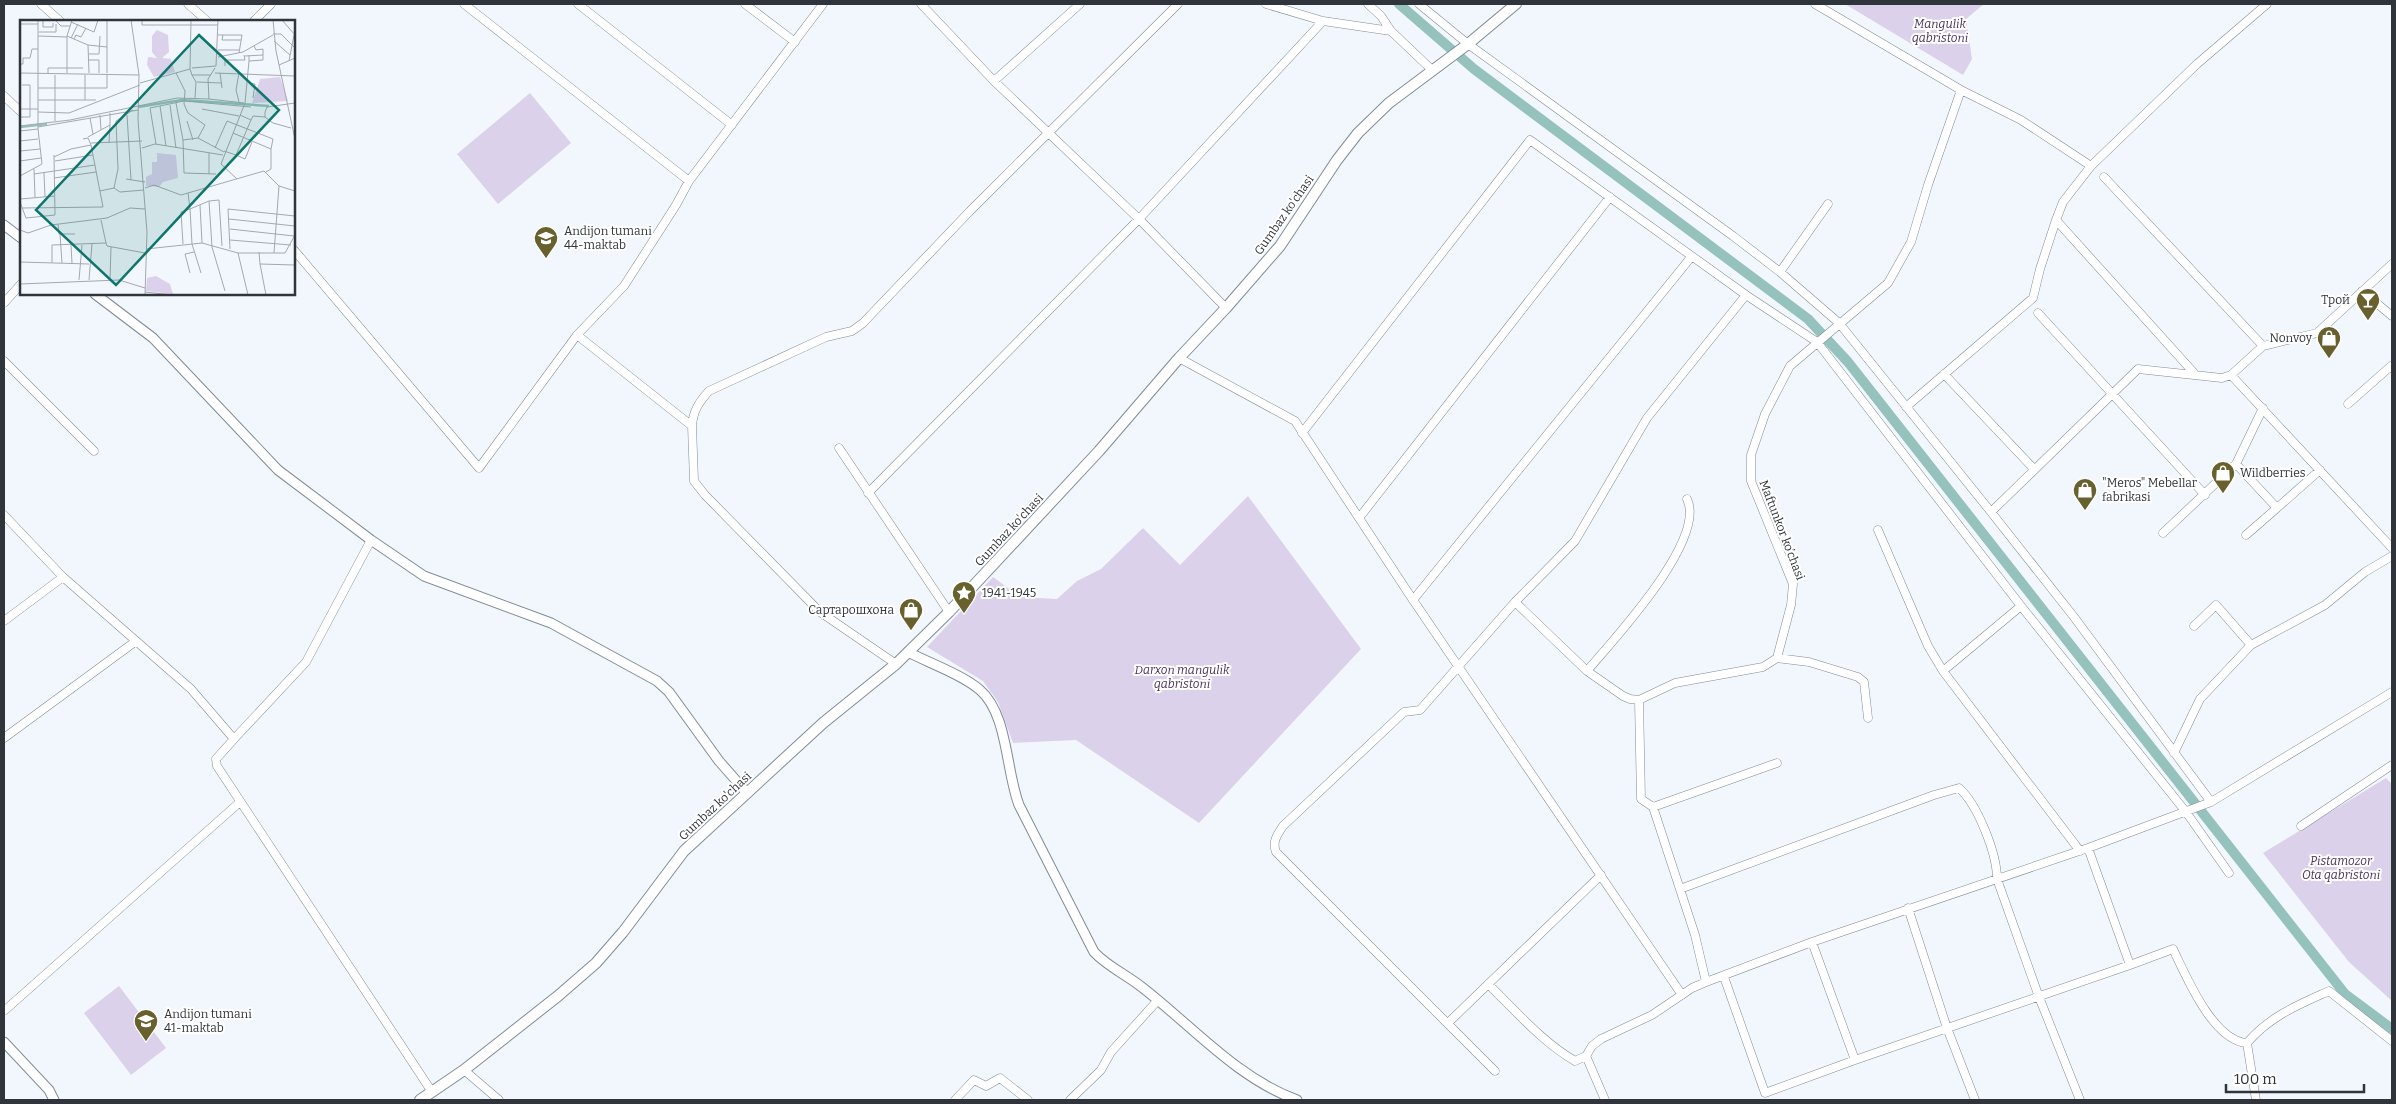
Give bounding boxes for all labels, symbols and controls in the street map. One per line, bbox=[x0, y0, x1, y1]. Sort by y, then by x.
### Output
park label: Mangulik qabristoni bbox=[1912, 17, 1969, 45]
inset map bbox=[20, 20, 295, 295]
street label: Gumbaz ko'chasi bbox=[1251, 172, 1317, 257]
place label: Andijon tumani 44-maktab bbox=[564, 224, 652, 252]
school or university icon: Andijon tumani 44-maktab bbox=[533, 225, 559, 259]
bar icon: Трой bbox=[2355, 287, 2381, 321]
place label: Трой bbox=[2321, 293, 2350, 307]
shop icon: Nonvoy bbox=[2316, 325, 2342, 359]
place label: Nonvoy bbox=[2269, 331, 2313, 345]
shop icon: Wildberries bbox=[2210, 460, 2236, 494]
place label: Wildberries bbox=[2240, 466, 2306, 480]
place label: "Meros" Mebellar fabrikasi bbox=[2102, 476, 2198, 504]
shop icon: "Meros" Mebellar fabrikasi bbox=[2072, 477, 2098, 511]
street label: Maftunkor ko’chasi bbox=[1756, 478, 1808, 582]
street label: Gumbaz ko'chasi bbox=[972, 491, 1046, 569]
place icon: 1941-1945 bbox=[951, 580, 977, 614]
place label: 1941-1945 bbox=[982, 586, 1036, 600]
shop icon: Сартарошхона bbox=[898, 597, 924, 631]
place label: Сартарошхона bbox=[808, 603, 894, 617]
park label: Darxon mangulik qabristoni bbox=[1134, 663, 1230, 691]
street label: Gumbaz ko'chasi bbox=[676, 769, 754, 843]
park label: Pistamozor Ota qabristoni bbox=[2302, 854, 2381, 882]
place label: Andijon tumani 41-maktab bbox=[164, 1007, 252, 1035]
school or university icon: Andijon tumani 41-maktab bbox=[133, 1008, 159, 1042]
scale bar bbox=[2226, 1062, 2364, 1094]
text: 100 m bbox=[2234, 1070, 2277, 1088]

